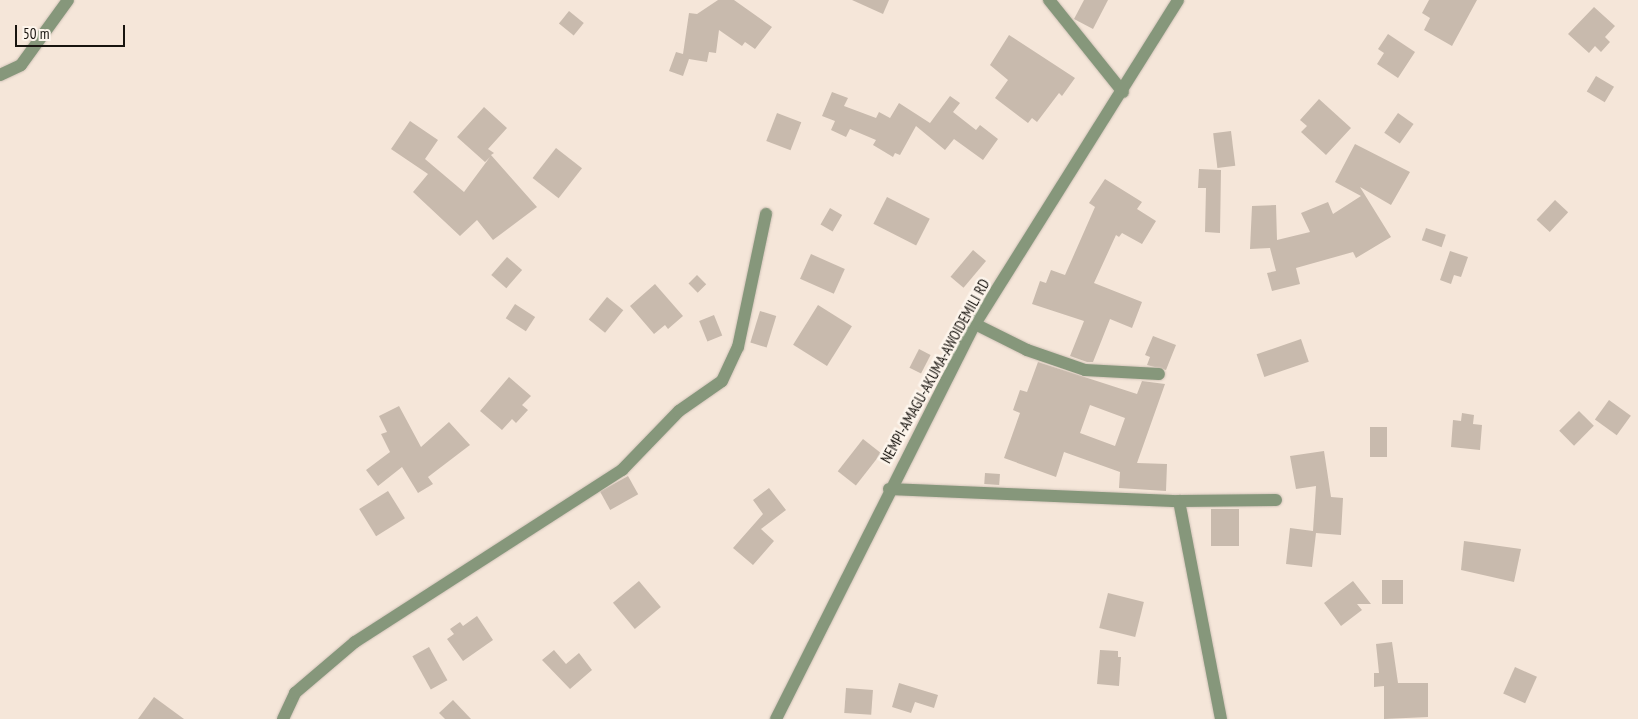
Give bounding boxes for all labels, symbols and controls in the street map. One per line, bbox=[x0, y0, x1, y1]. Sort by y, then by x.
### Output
scale bar bbox=[18, 15, 128, 47]
text: 50 m bbox=[23, 24, 49, 43]
street label: NEMPI-AMAGU-AKUMA-AWOIDEMILI RD bbox=[877, 276, 993, 466]

